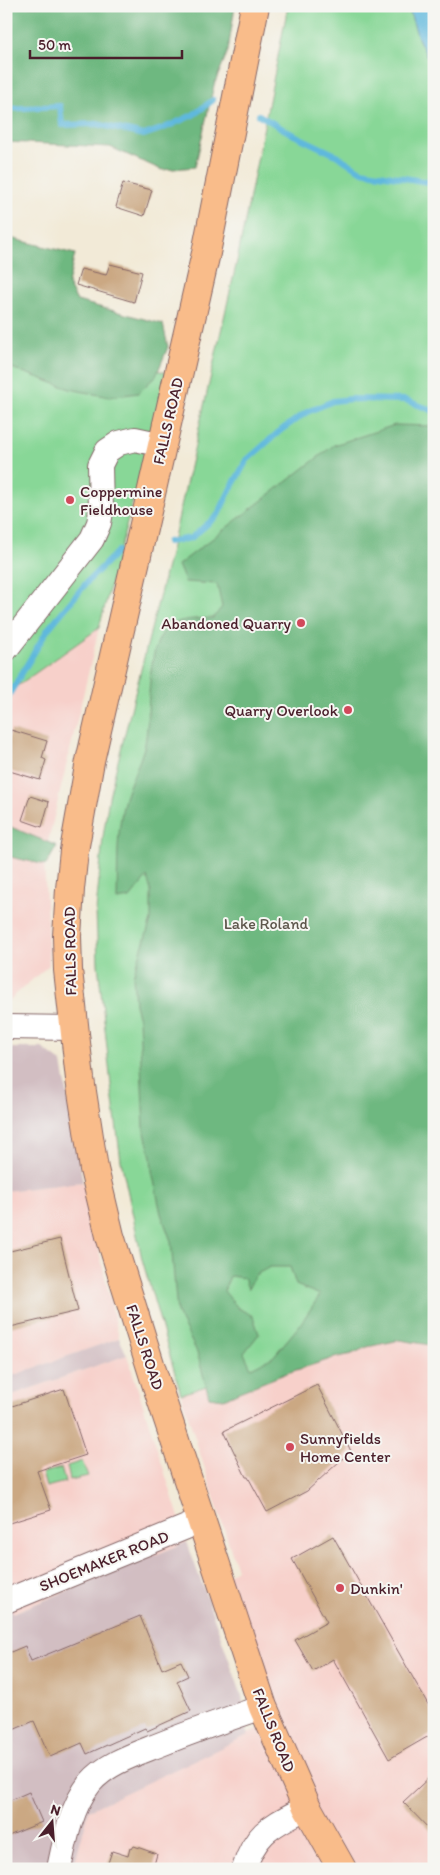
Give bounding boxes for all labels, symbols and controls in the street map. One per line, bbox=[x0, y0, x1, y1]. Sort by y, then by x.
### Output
scale bar bbox=[30, 28, 182, 60]
text: 50 m bbox=[38, 36, 71, 54]
street label: FALLS ROAD bbox=[149, 376, 187, 466]
place label: Coppermine Fieldhouse bbox=[80, 482, 162, 519]
marker: Coppermine Fieldhouse bbox=[64, 494, 76, 506]
place label: Abandoned Quarry bbox=[161, 614, 291, 633]
marker: Abandoned Quarry bbox=[295, 617, 307, 629]
place label: Quarry Overlook bbox=[224, 701, 339, 720]
marker: Quarry Overlook bbox=[342, 704, 354, 716]
street label: FALLS ROAD bbox=[60, 906, 80, 996]
park label: Lake Roland bbox=[224, 914, 309, 933]
street label: FALLS ROAD bbox=[122, 1302, 168, 1392]
place label: Sunnyfields Home Center bbox=[300, 1429, 391, 1466]
marker: Sunnyfields Home Center bbox=[284, 1441, 296, 1453]
street label: SHOEMAKER ROAD bbox=[36, 1526, 172, 1596]
place label: Dunkin' bbox=[350, 1579, 403, 1598]
marker: Dunkin' bbox=[334, 1582, 346, 1594]
street label: FALLS ROAD bbox=[249, 1685, 299, 1775]
north arrow bbox=[28, 1798, 78, 1848]
text: N bbox=[49, 1801, 63, 1820]

